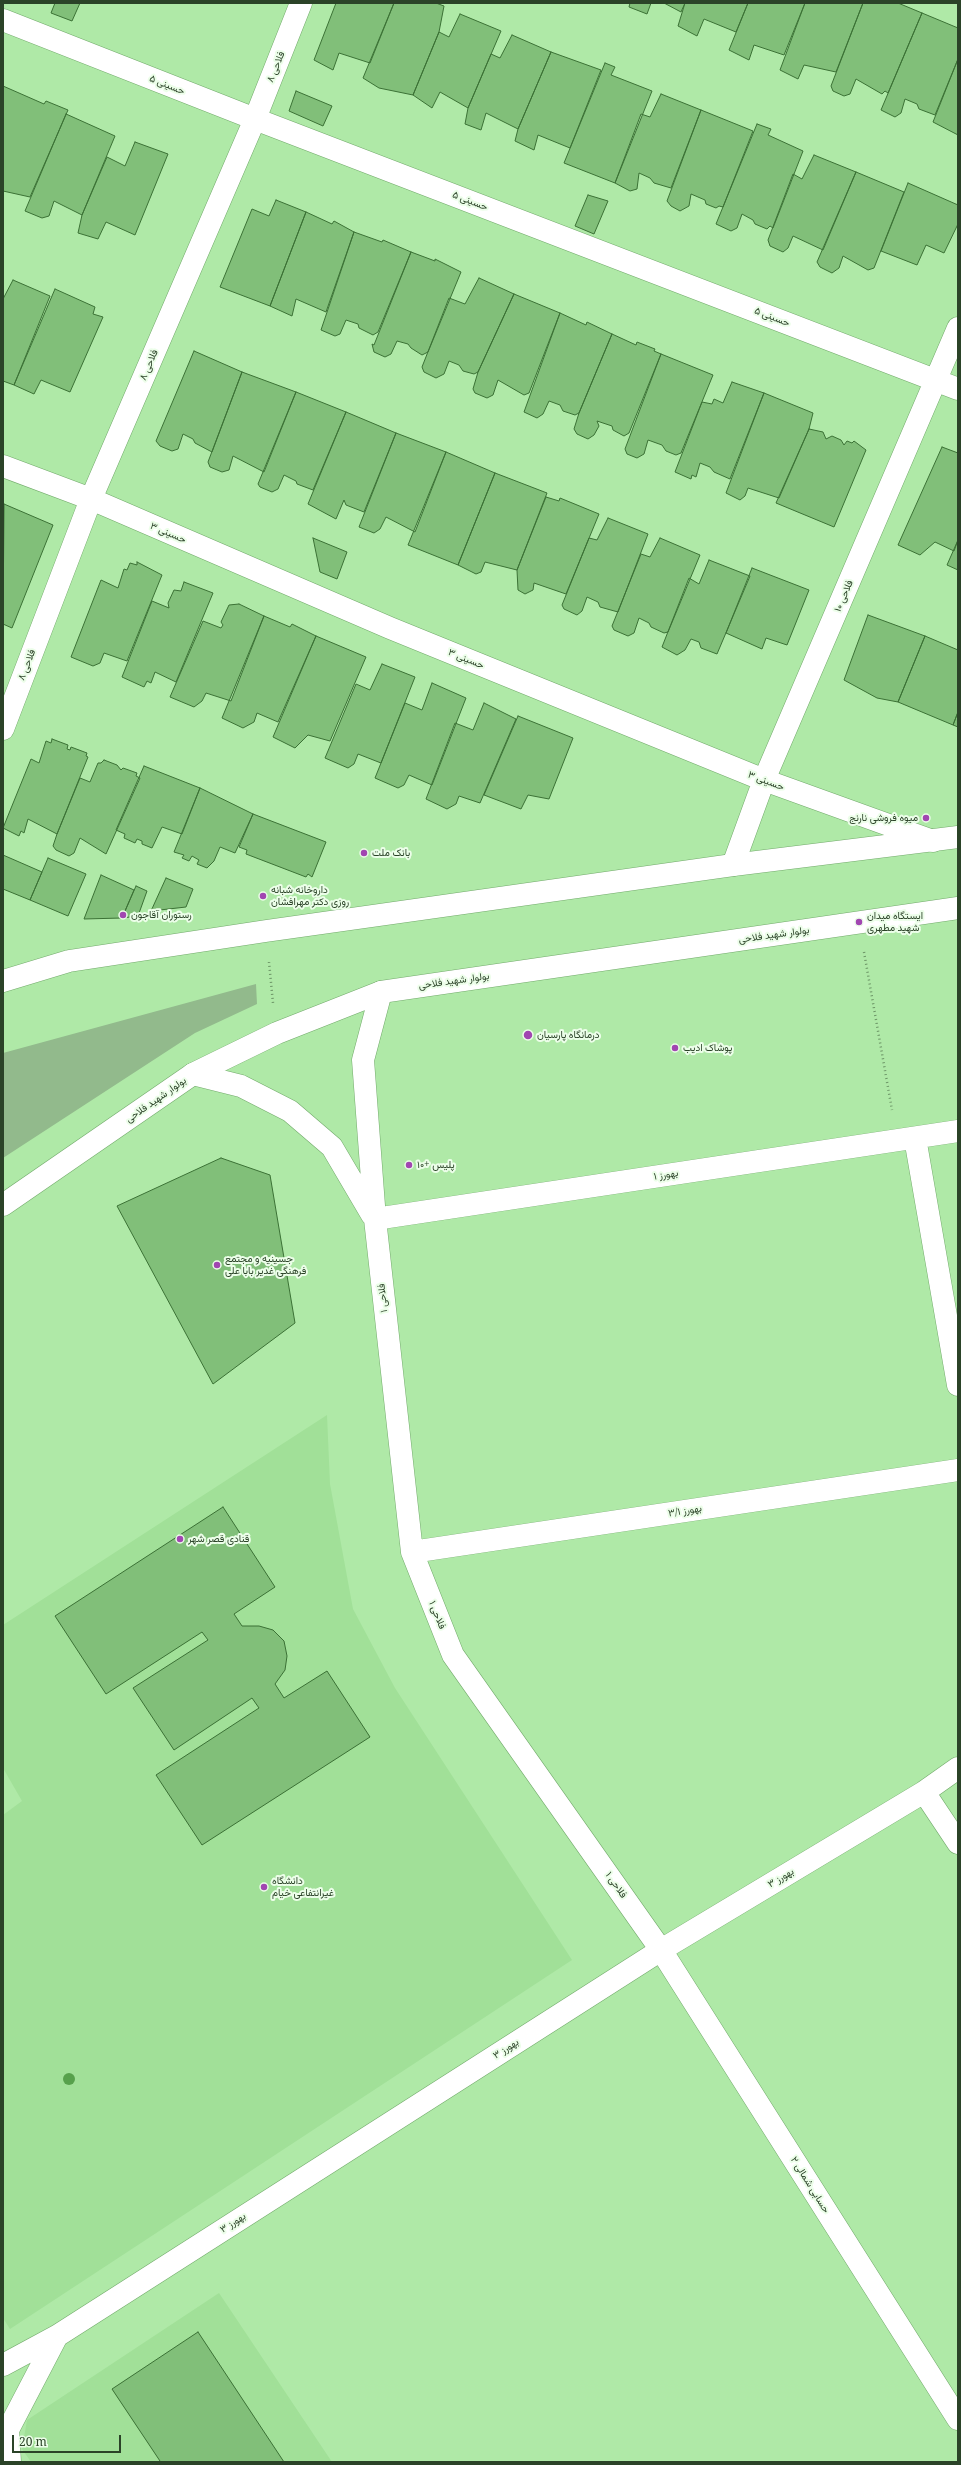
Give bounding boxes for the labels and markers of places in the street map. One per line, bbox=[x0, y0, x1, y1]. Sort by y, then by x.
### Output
place label: میوه فروشی نارنج bbox=[849, 812, 918, 824]
marker: میوه فروشی نارنج bbox=[921, 813, 931, 823]
place label: بانک ملت bbox=[372, 847, 410, 859]
marker: بانک ملت bbox=[359, 848, 369, 858]
place label: داروخانه شبانه روزی دکتر مهرافشان bbox=[271, 884, 349, 908]
marker: داروخانه شبانه روزی دکتر مهرافشان bbox=[258, 891, 268, 901]
place label: رستوران آقاجون bbox=[131, 909, 192, 921]
marker: رستوران آقاجون bbox=[118, 910, 128, 920]
place label: ایستگاه میدان شهید مطهری bbox=[867, 910, 923, 934]
marker: ایستگاه میدان شهید مطهری bbox=[854, 917, 864, 927]
marker: درمانگاه پارسیان bbox=[522, 1029, 534, 1041]
place label: درمانگاه پارسیان bbox=[537, 1029, 599, 1041]
place label: پوشاک ادیب bbox=[683, 1042, 732, 1054]
marker: پوشاک ادیب bbox=[670, 1043, 680, 1053]
place label: پلیس +۱۰ bbox=[417, 1159, 455, 1171]
marker: پلیس +۱۰ bbox=[404, 1160, 414, 1170]
place label: جسینیه و مجتمع فرهنگی غدیر بابا علی bbox=[225, 1253, 306, 1276]
marker: جسینیه و مجتمع فرهنگی غدیر بابا علی bbox=[212, 1260, 222, 1270]
place label: قنادی قصر شهر bbox=[188, 1533, 249, 1545]
marker: قنادی قصر شهر bbox=[175, 1534, 185, 1544]
place label: دانشگاه غیرانتفاعی خیام bbox=[272, 1875, 334, 1898]
marker: دانشگاه غیرانتفاعی خیام bbox=[259, 1882, 269, 1892]

